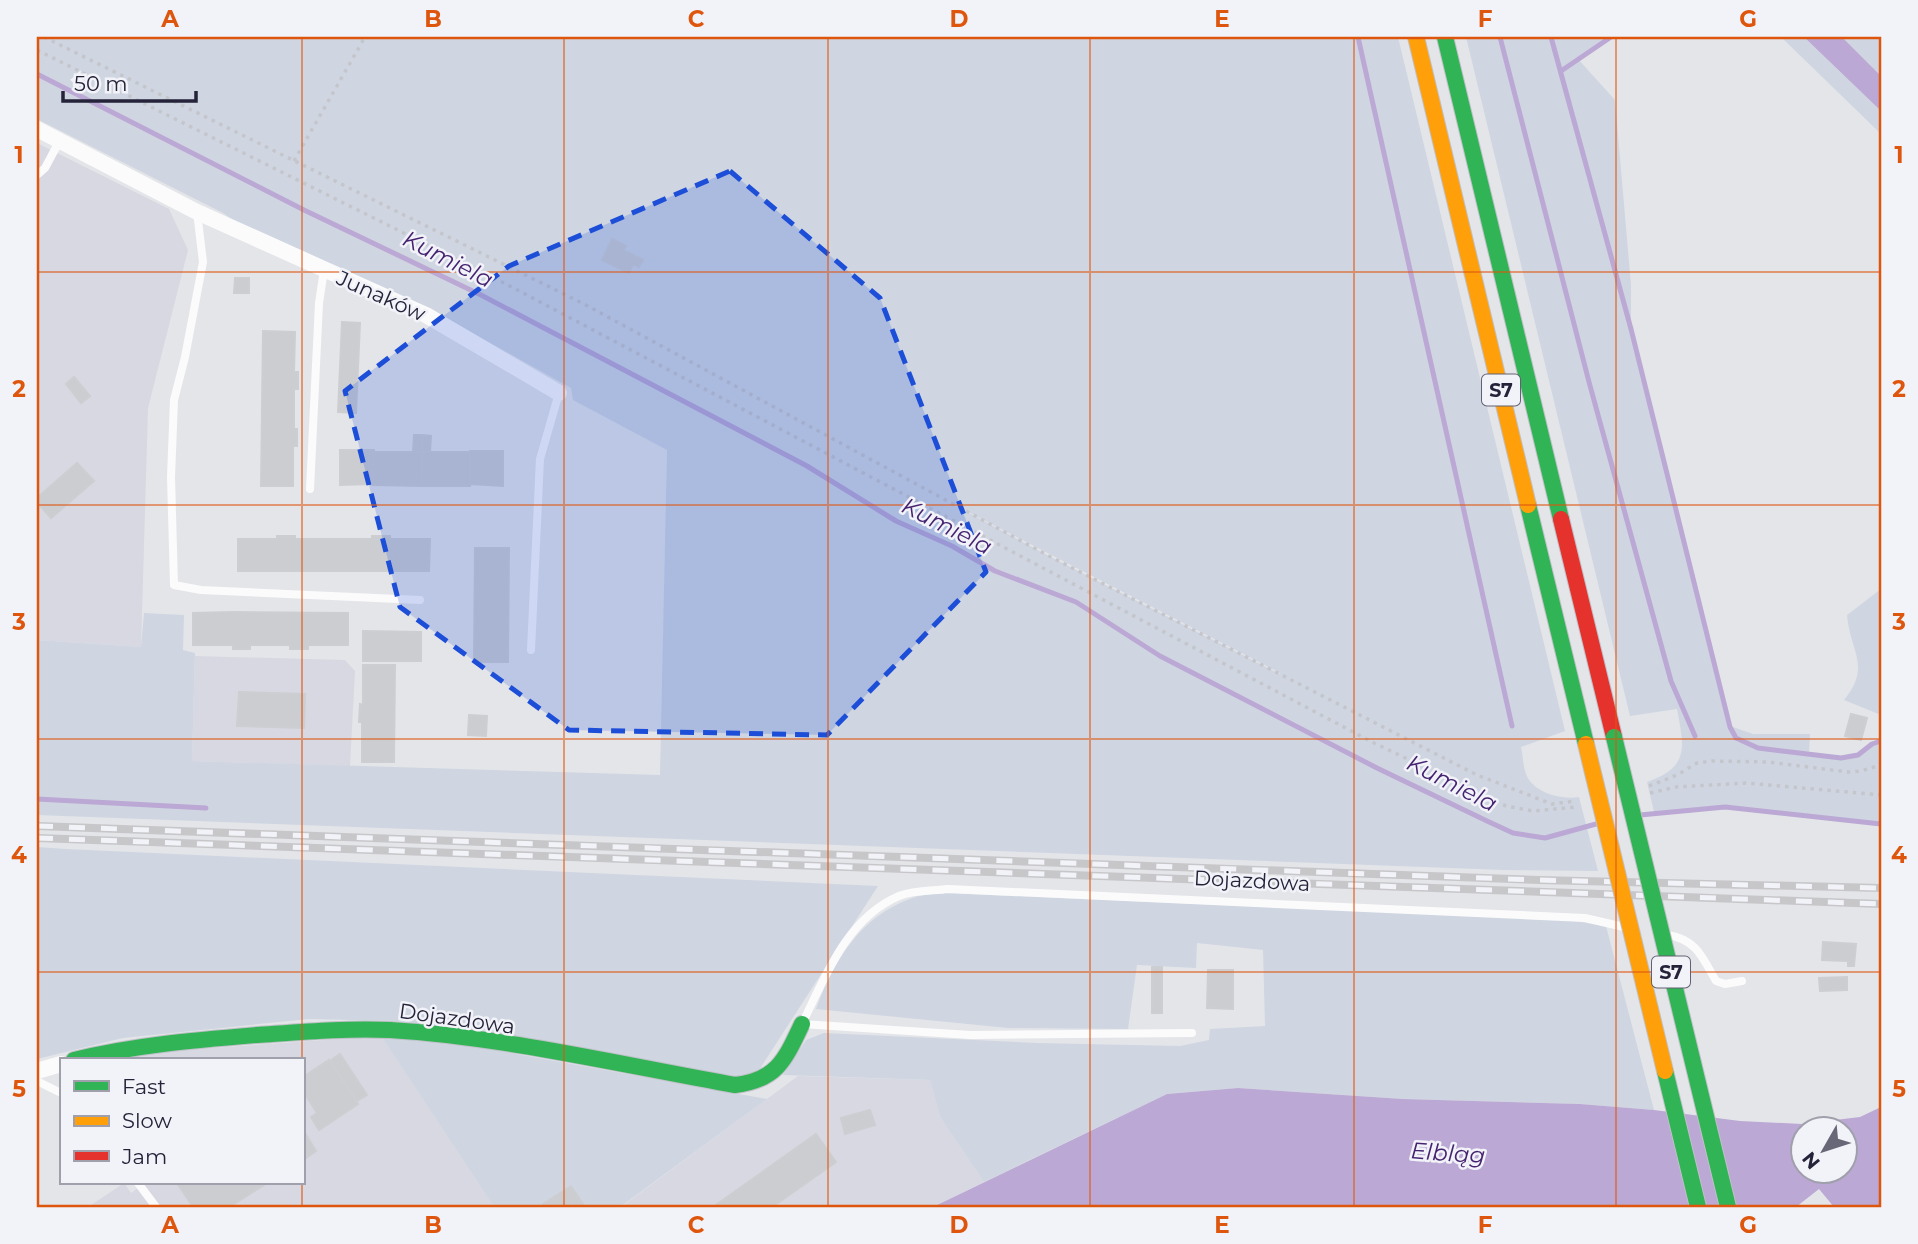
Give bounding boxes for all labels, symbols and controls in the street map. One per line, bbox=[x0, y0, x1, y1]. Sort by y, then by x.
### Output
text: A bbox=[160, 5, 179, 33]
text: B bbox=[424, 5, 442, 33]
text: C bbox=[688, 5, 705, 33]
text: D bbox=[950, 5, 969, 33]
text: E bbox=[1214, 5, 1230, 33]
text: F bbox=[1478, 5, 1493, 33]
text: G bbox=[1739, 5, 1757, 33]
scale bar bbox=[63, 60, 196, 104]
text: 50 m bbox=[74, 71, 128, 96]
text: 1 bbox=[14, 141, 24, 169]
text: 1 bbox=[1894, 141, 1904, 169]
water label: Kumiela bbox=[398, 224, 498, 294]
street label: Junaków bbox=[332, 264, 430, 326]
road number: S7 bbox=[1482, 374, 1520, 406]
text: 2 bbox=[12, 375, 26, 403]
text: 2 bbox=[1892, 375, 1906, 403]
water label: Kumiela bbox=[897, 491, 997, 561]
text: 3 bbox=[11, 608, 26, 636]
text: 3 bbox=[1891, 608, 1906, 636]
water label: Kumiela bbox=[1402, 748, 1502, 818]
text: 4 bbox=[11, 841, 27, 869]
text: 4 bbox=[1891, 841, 1907, 869]
street label: Dojazdowa bbox=[1193, 865, 1311, 896]
road number: S7 bbox=[1652, 956, 1690, 988]
street label: Dojazdowa bbox=[398, 998, 517, 1039]
legend bbox=[60, 1058, 304, 1184]
text: Fast bbox=[122, 1074, 166, 1099]
text: 5 bbox=[12, 1075, 26, 1103]
text: 5 bbox=[1892, 1075, 1906, 1103]
text: Slow bbox=[122, 1108, 172, 1133]
north arrow bbox=[1788, 1114, 1858, 1184]
water label: Elbląg bbox=[1410, 1136, 1486, 1170]
text: Jam bbox=[121, 1144, 167, 1169]
text: N bbox=[1797, 1147, 1825, 1174]
text: A bbox=[160, 1211, 179, 1239]
text: B bbox=[424, 1211, 442, 1239]
text: C bbox=[688, 1211, 705, 1239]
text: D bbox=[950, 1211, 969, 1239]
text: E bbox=[1214, 1211, 1230, 1239]
text: F bbox=[1478, 1211, 1493, 1239]
text: G bbox=[1739, 1211, 1757, 1239]

